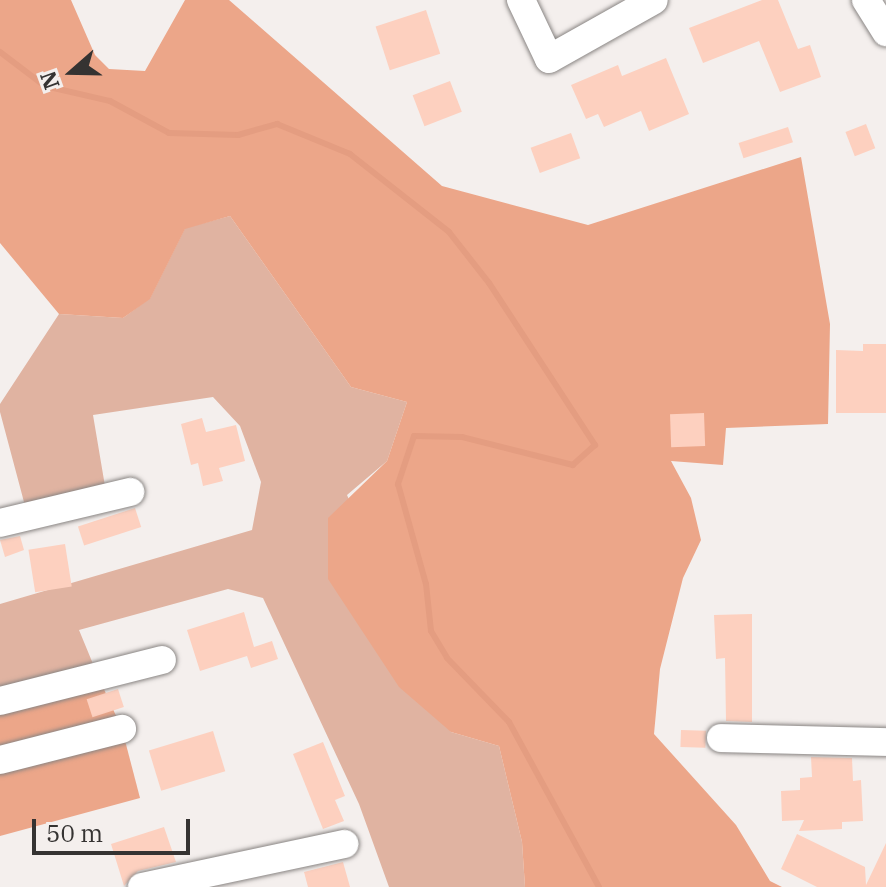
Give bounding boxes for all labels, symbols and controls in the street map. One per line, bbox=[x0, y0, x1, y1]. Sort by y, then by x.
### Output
north arrow bbox=[32, 32, 112, 112]
text: N bbox=[32, 67, 66, 94]
scale bar bbox=[36, 803, 194, 853]
text: 50 m bbox=[46, 817, 103, 849]

